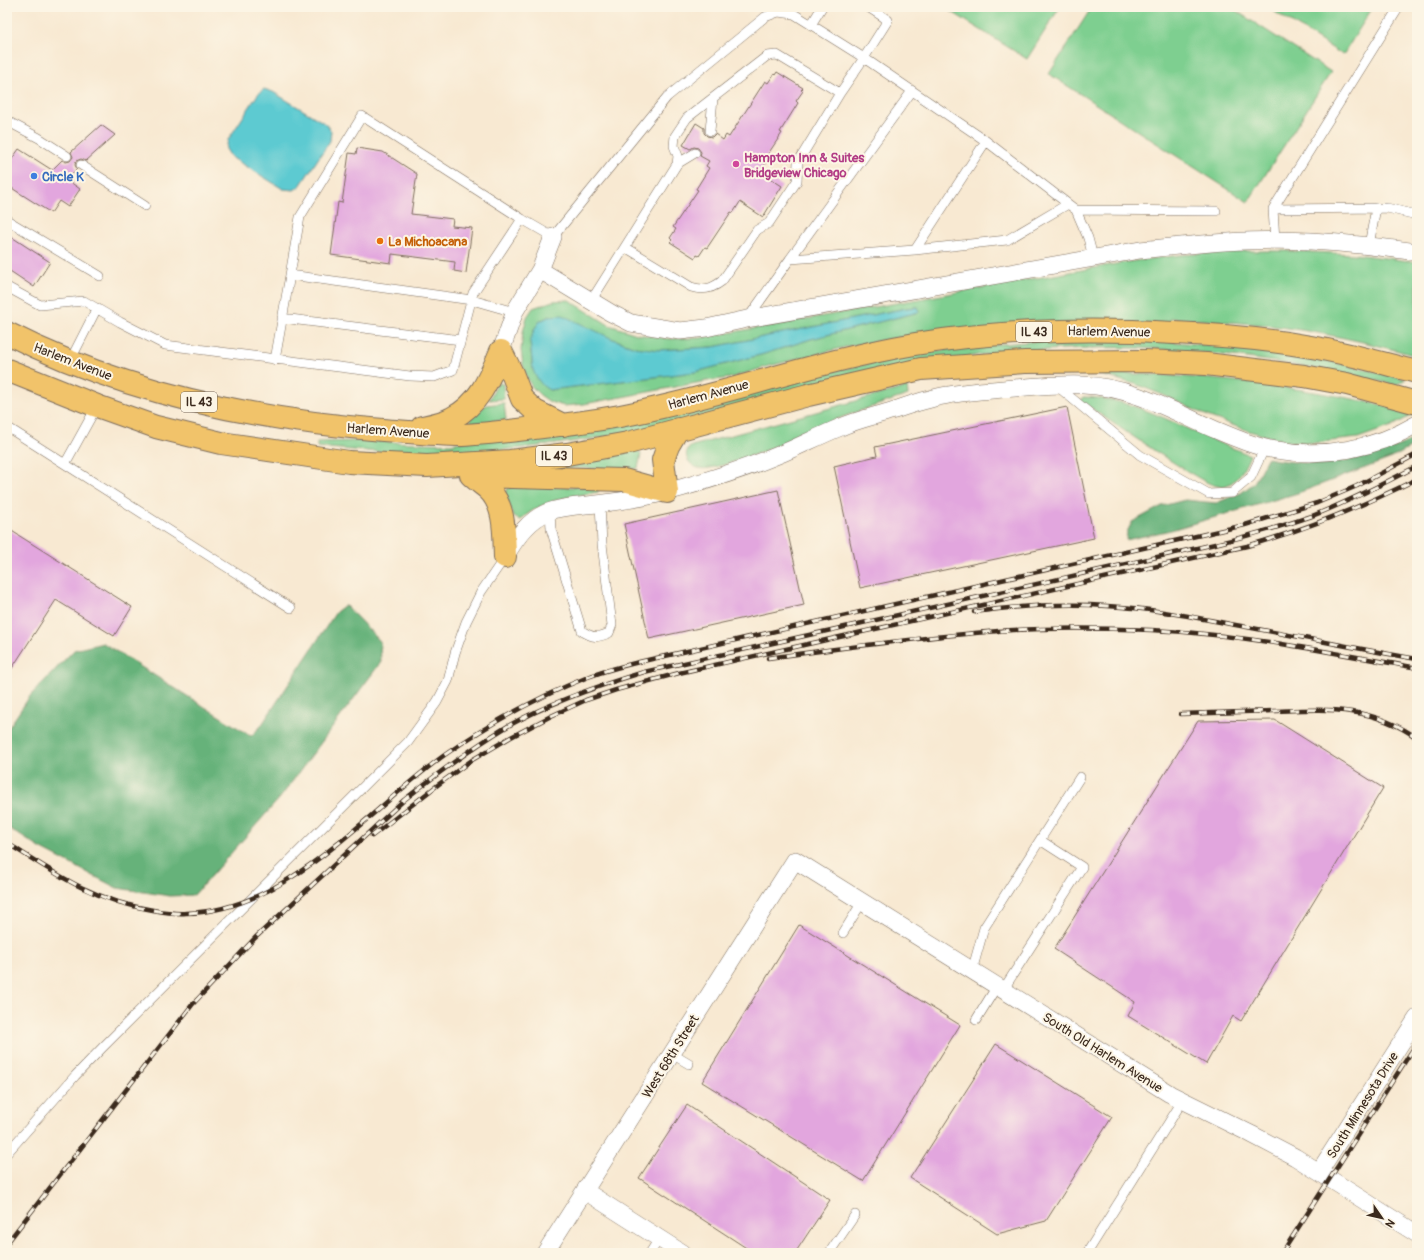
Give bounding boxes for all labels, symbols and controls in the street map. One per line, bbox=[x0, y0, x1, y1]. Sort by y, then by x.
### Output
place label: Hampton Inn & Suites Bridgeview Chicago bbox=[744, 150, 864, 181]
marker: Hampton Inn & Suites Bridgeview Chicago bbox=[731, 159, 741, 169]
place label: Circle K bbox=[42, 169, 84, 185]
marker: Circle K bbox=[29, 171, 39, 181]
place label: La Michoacana bbox=[388, 234, 467, 250]
marker: La Michoacana bbox=[375, 236, 385, 246]
road number: IL 43 bbox=[1016, 322, 1052, 342]
street label: Harlem Avenue bbox=[1068, 323, 1151, 341]
street label: Harlem Avenue bbox=[31, 340, 115, 384]
street label: Harlem Avenue bbox=[666, 376, 751, 413]
road number: IL 43 bbox=[181, 392, 217, 412]
street label: Harlem Avenue bbox=[346, 420, 430, 442]
road number: IL 43 bbox=[536, 446, 572, 466]
street label: South Old Harlem Avenue bbox=[1040, 1009, 1166, 1097]
street label: West 68th Street bbox=[639, 1011, 703, 1101]
street label: South Minnesota Drive bbox=[1324, 1049, 1402, 1162]
north arrow bbox=[1362, 1198, 1402, 1238]
text: N bbox=[1382, 1217, 1397, 1230]

